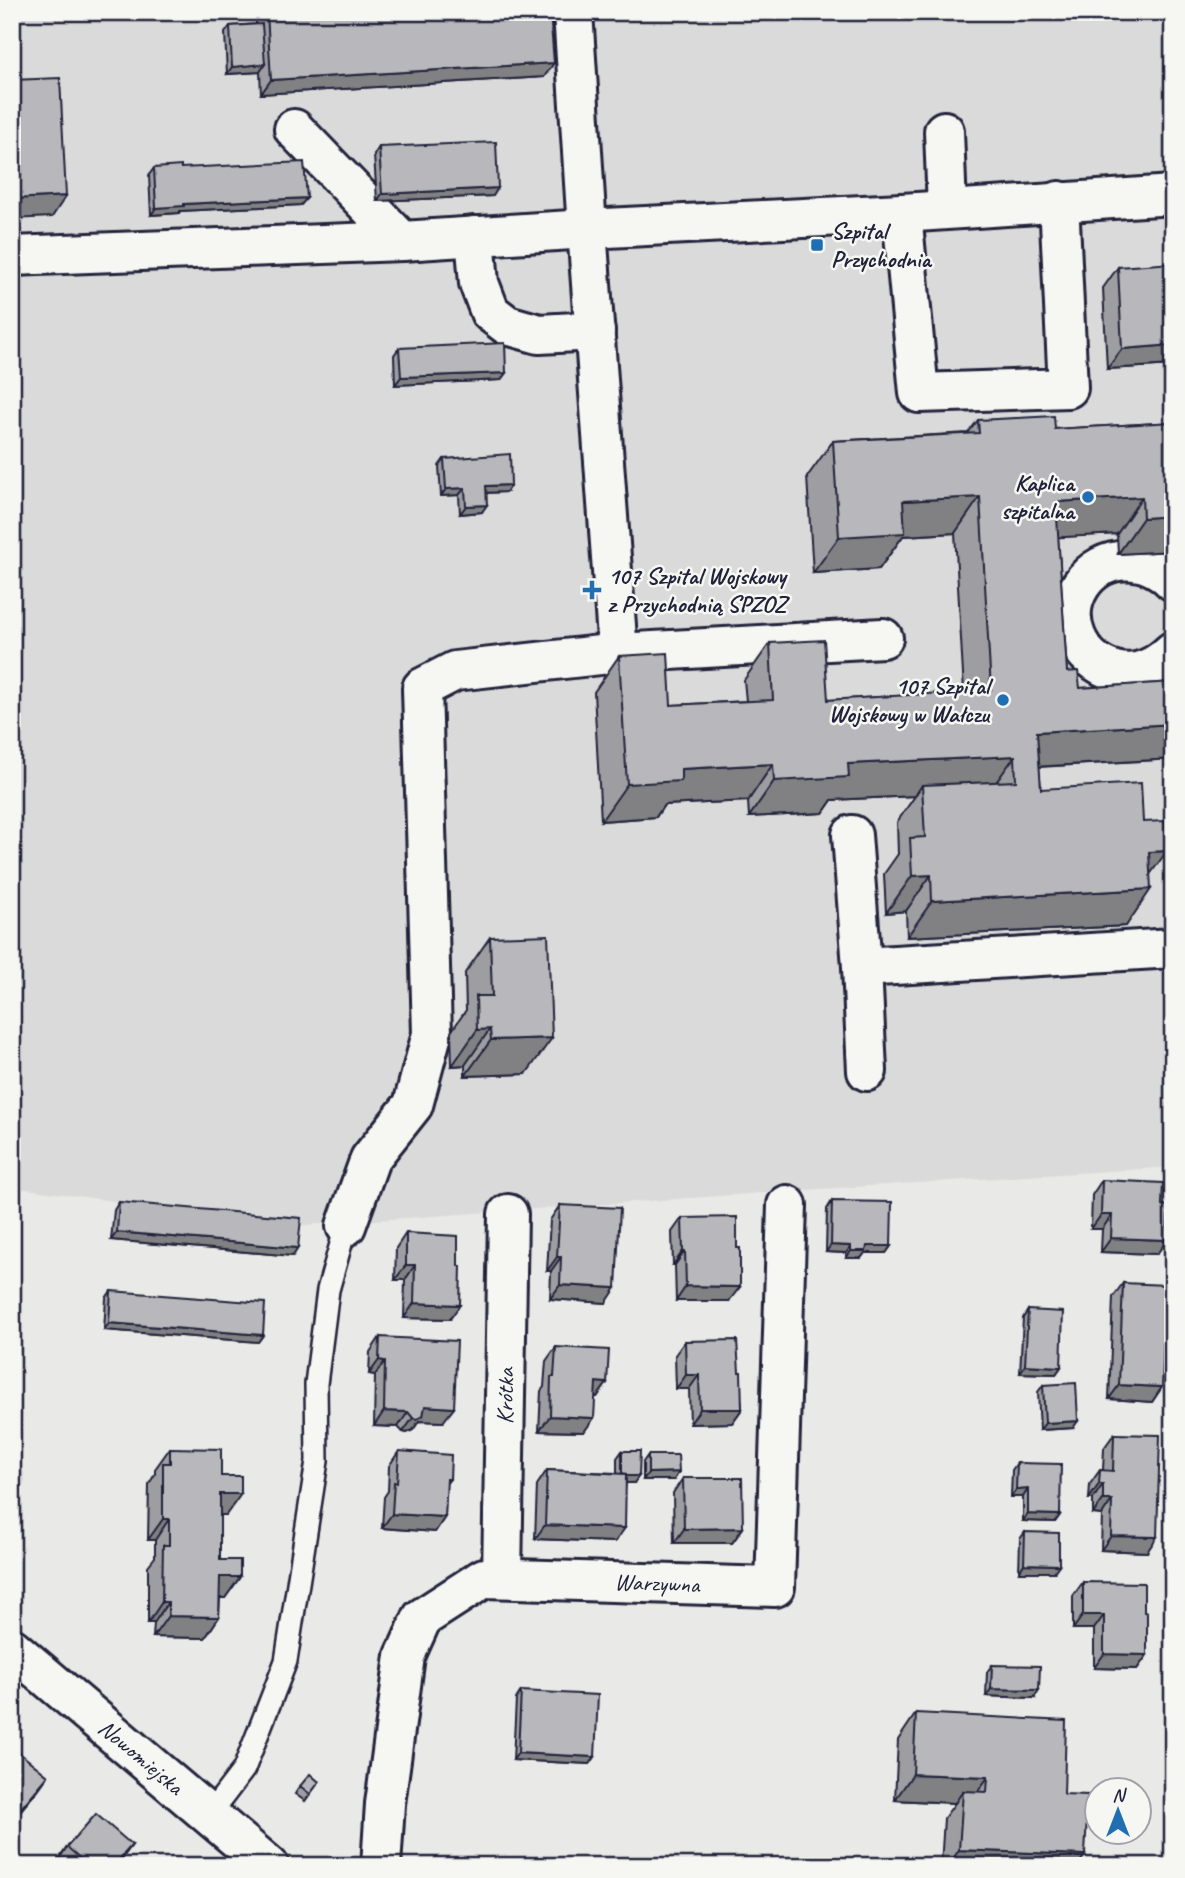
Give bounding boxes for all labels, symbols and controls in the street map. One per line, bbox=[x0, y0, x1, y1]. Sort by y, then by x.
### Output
place label: Szpital Przychodnia bbox=[831, 216, 933, 274]
marker: Szpital Przychodnia bbox=[809, 237, 825, 253]
place label: Kaplica szpitalna bbox=[1001, 468, 1076, 526]
marker: Kaplica szpitalna bbox=[1080, 489, 1096, 505]
place label: 107 Szpital Wojskowy z Przychodnią SPZOZ bbox=[608, 561, 791, 619]
marker: 107 Szpital Wojskowy z Przychodnią SPZOZ bbox=[582, 580, 602, 600]
place label: 107 Szpital Wojskowy w Wałczu bbox=[829, 671, 994, 729]
marker: 107 Szpital Wojskowy w Wałczu bbox=[995, 692, 1011, 708]
street label: Krótka bbox=[490, 1366, 521, 1424]
street label: Warzywna bbox=[614, 1567, 701, 1600]
street label: Nowomiejska bbox=[92, 1713, 191, 1802]
north arrow bbox=[1084, 1776, 1154, 1846]
text: N bbox=[1112, 1783, 1127, 1807]

